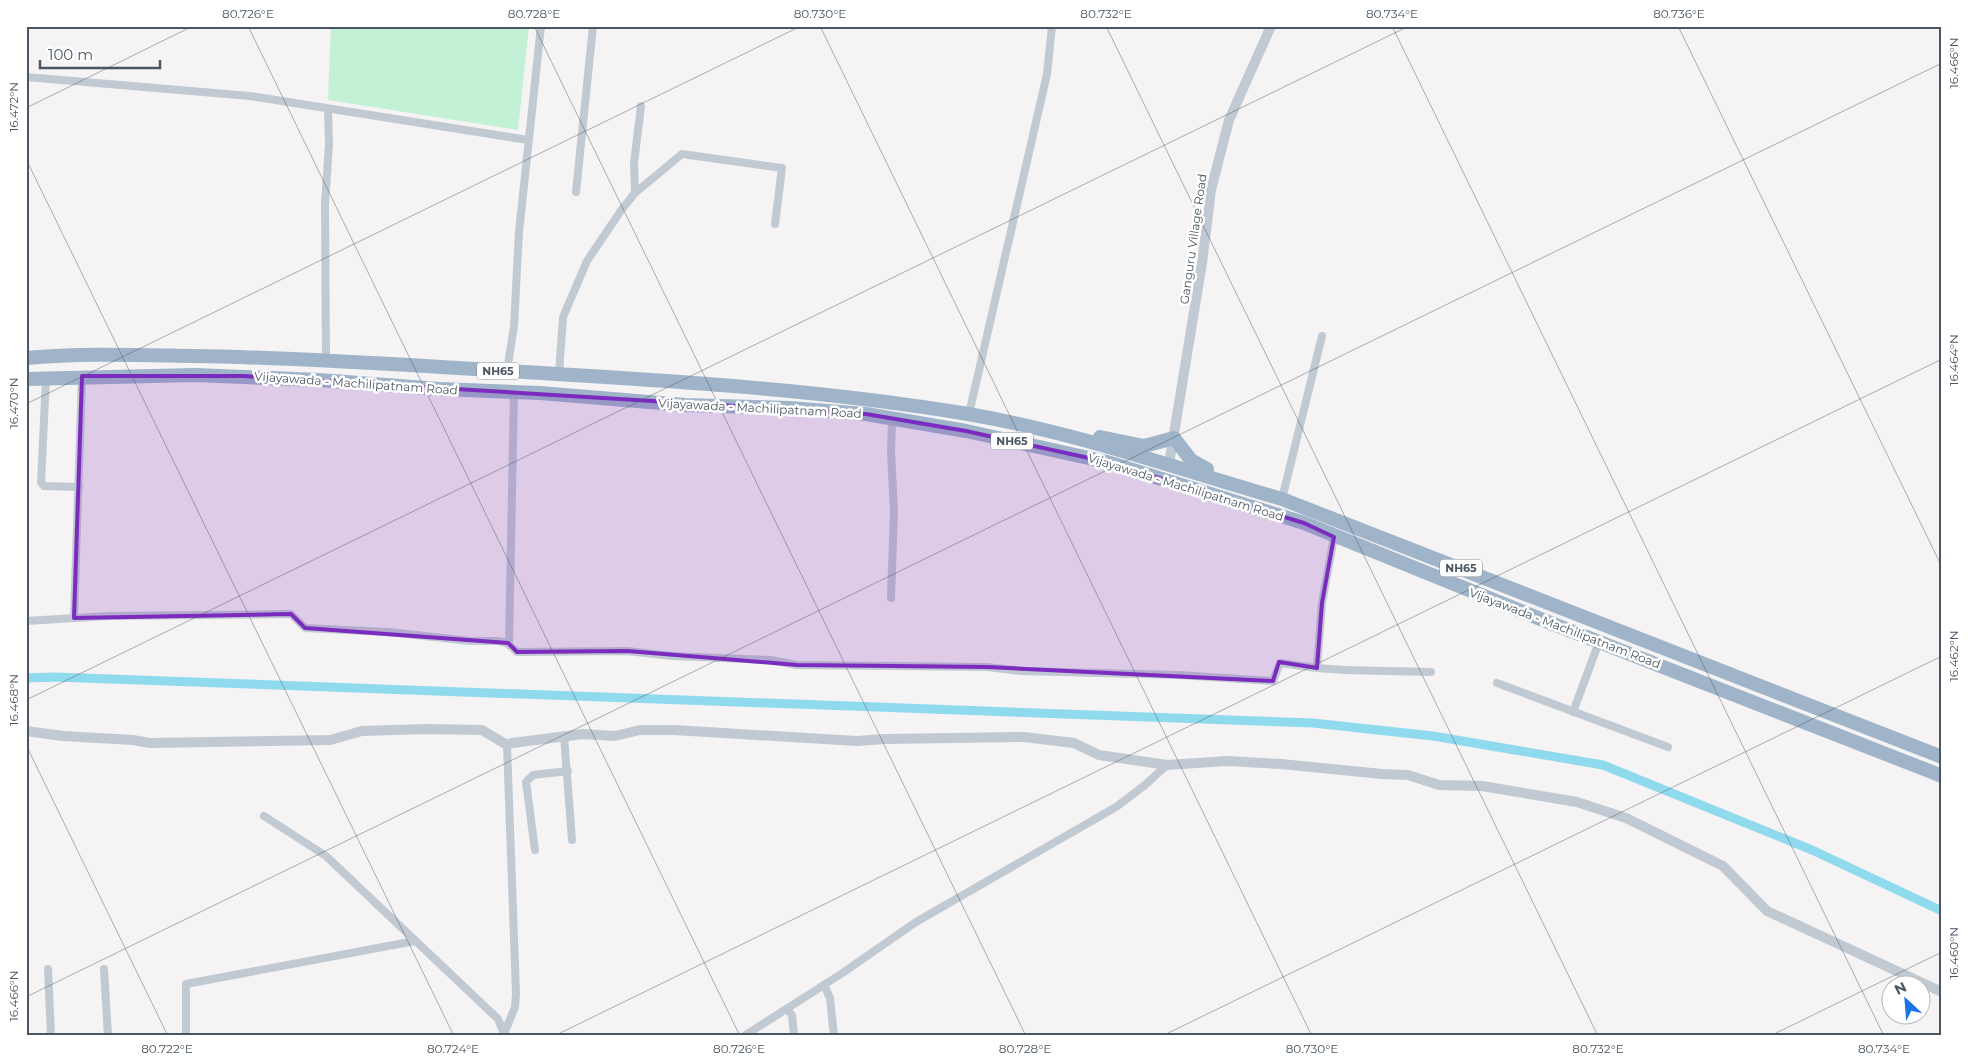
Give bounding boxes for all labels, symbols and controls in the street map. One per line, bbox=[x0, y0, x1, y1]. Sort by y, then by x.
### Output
text: 80.726°E bbox=[222, 6, 274, 21]
text: 80.728°E bbox=[508, 6, 560, 21]
text: 80.730°E bbox=[794, 6, 846, 21]
text: 80.732°E bbox=[1080, 6, 1132, 21]
text: 80.734°E bbox=[1366, 6, 1418, 21]
text: 80.736°E bbox=[1653, 6, 1705, 21]
text: 16.466°N bbox=[1946, 37, 1961, 89]
scale bar bbox=[40, 38, 160, 70]
text: 100 m bbox=[48, 45, 93, 64]
text: 16.472°N bbox=[6, 82, 21, 132]
street label: Ganguru Village Road bbox=[1176, 173, 1210, 305]
text: 16.464°N bbox=[1946, 334, 1961, 386]
road number: NH65 bbox=[477, 362, 519, 380]
street label: Vijayawada - Machilipatnam Road bbox=[254, 368, 458, 398]
text: 16.470°N bbox=[6, 377, 21, 429]
street label: Vijayawada - Machilipatnam Road bbox=[658, 395, 862, 421]
road number: NH65 bbox=[991, 432, 1033, 450]
street label: Vijayawada - Machilipatnam Road bbox=[1086, 450, 1286, 524]
road number: NH65 bbox=[1440, 560, 1482, 576]
street label: Vijayawada - Machilipatnam Road bbox=[1467, 584, 1663, 672]
text: 16.462°N bbox=[1946, 631, 1961, 682]
text: 16.468°N bbox=[6, 674, 21, 726]
text: 16.460°N bbox=[1946, 927, 1961, 979]
text: 16.466°N bbox=[6, 970, 21, 1022]
north arrow bbox=[1880, 974, 1930, 1024]
text: N bbox=[1891, 978, 1909, 999]
text: 80.722°E bbox=[141, 1041, 193, 1056]
text: 80.724°E bbox=[427, 1041, 479, 1056]
text: 80.726°E bbox=[713, 1041, 765, 1056]
text: 80.728°E bbox=[999, 1041, 1051, 1056]
text: 80.730°E bbox=[1286, 1041, 1338, 1056]
text: 80.732°E bbox=[1572, 1041, 1624, 1056]
text: 80.734°E bbox=[1858, 1041, 1910, 1056]

